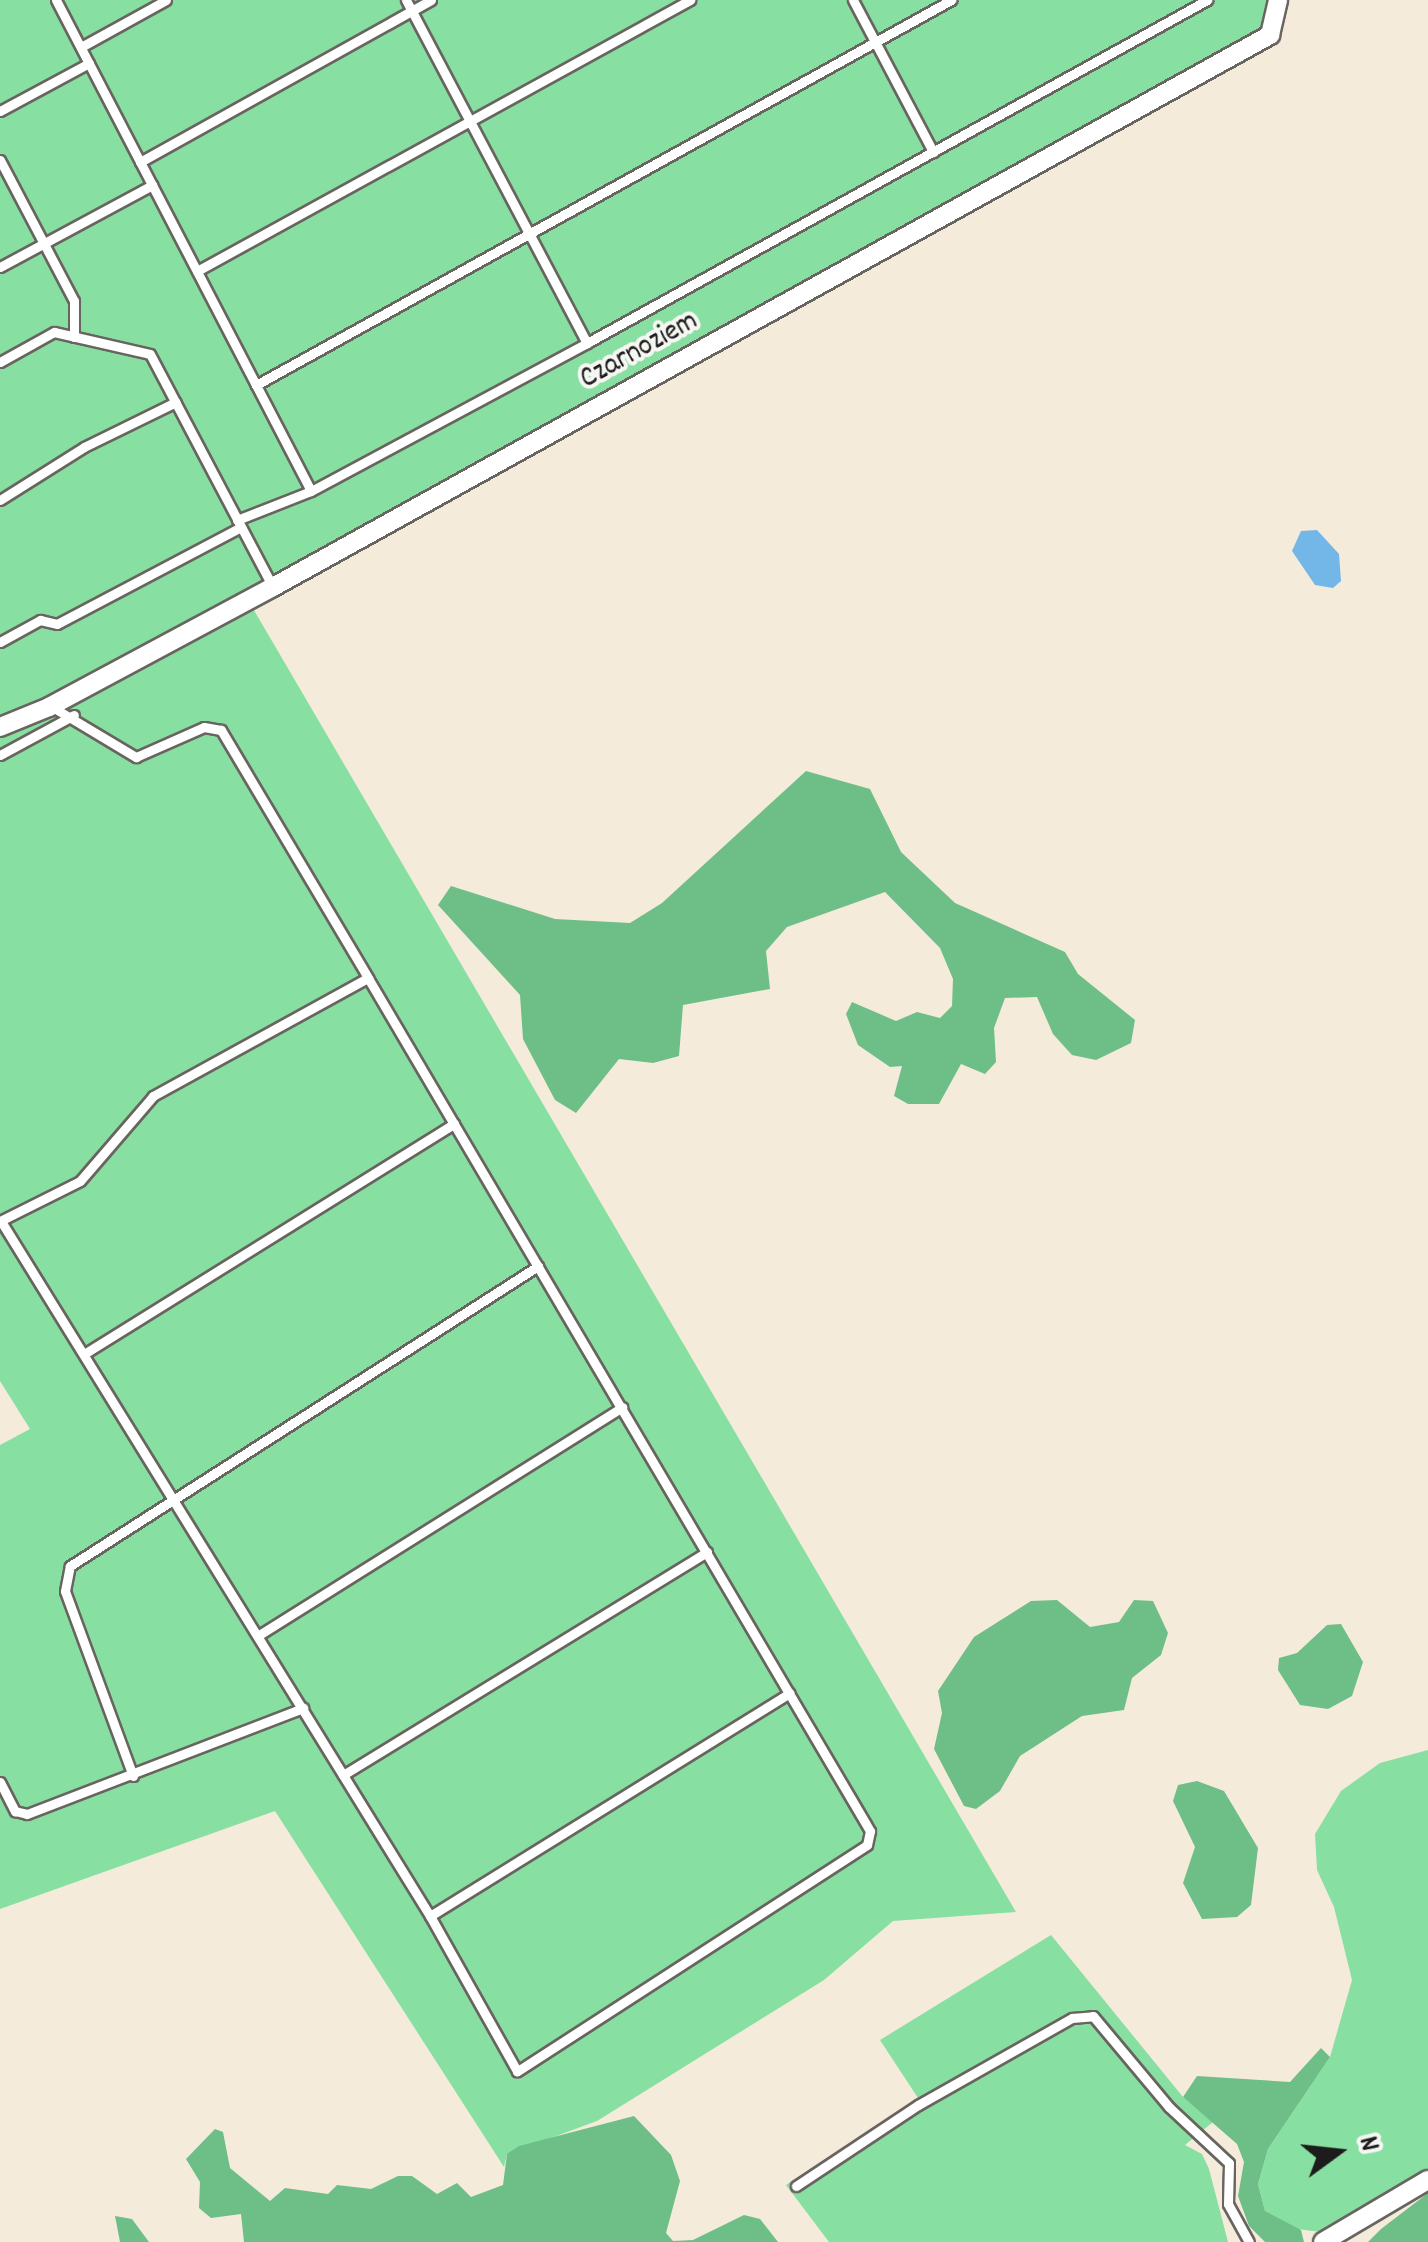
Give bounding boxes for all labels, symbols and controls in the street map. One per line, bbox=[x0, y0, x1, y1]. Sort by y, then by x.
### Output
street label: Czarnoziem bbox=[575, 305, 705, 399]
north arrow bbox=[1288, 2102, 1388, 2202]
text: N bbox=[1346, 2132, 1388, 2156]

